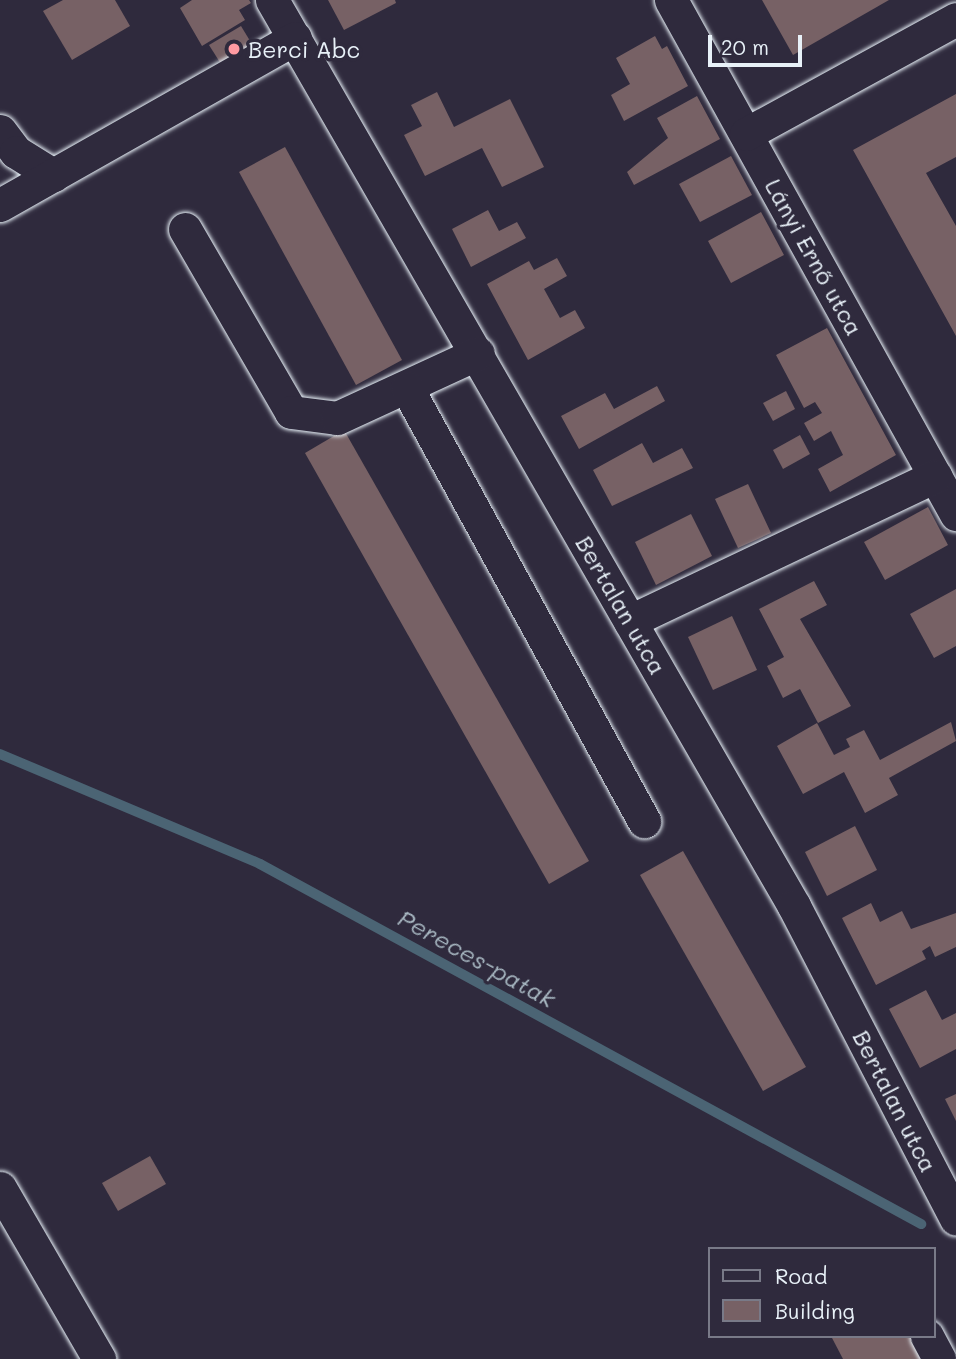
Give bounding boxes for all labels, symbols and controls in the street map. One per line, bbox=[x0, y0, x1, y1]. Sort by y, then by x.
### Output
scale bar bbox=[711, 21, 806, 65]
text: 20 m bbox=[721, 33, 769, 60]
place label: Berci Abc bbox=[248, 35, 360, 63]
marker: Berci Abc bbox=[226, 41, 242, 57]
street label: Lányi Ernő utca bbox=[760, 174, 868, 340]
street label: Bertalan utca bbox=[570, 531, 672, 679]
water label: Pereces-patak bbox=[393, 903, 561, 1013]
street label: Bertalan utca bbox=[847, 1026, 943, 1176]
legend bbox=[708, 1247, 935, 1338]
text: Road bbox=[775, 1262, 827, 1289]
text: Building bbox=[775, 1297, 855, 1324]

